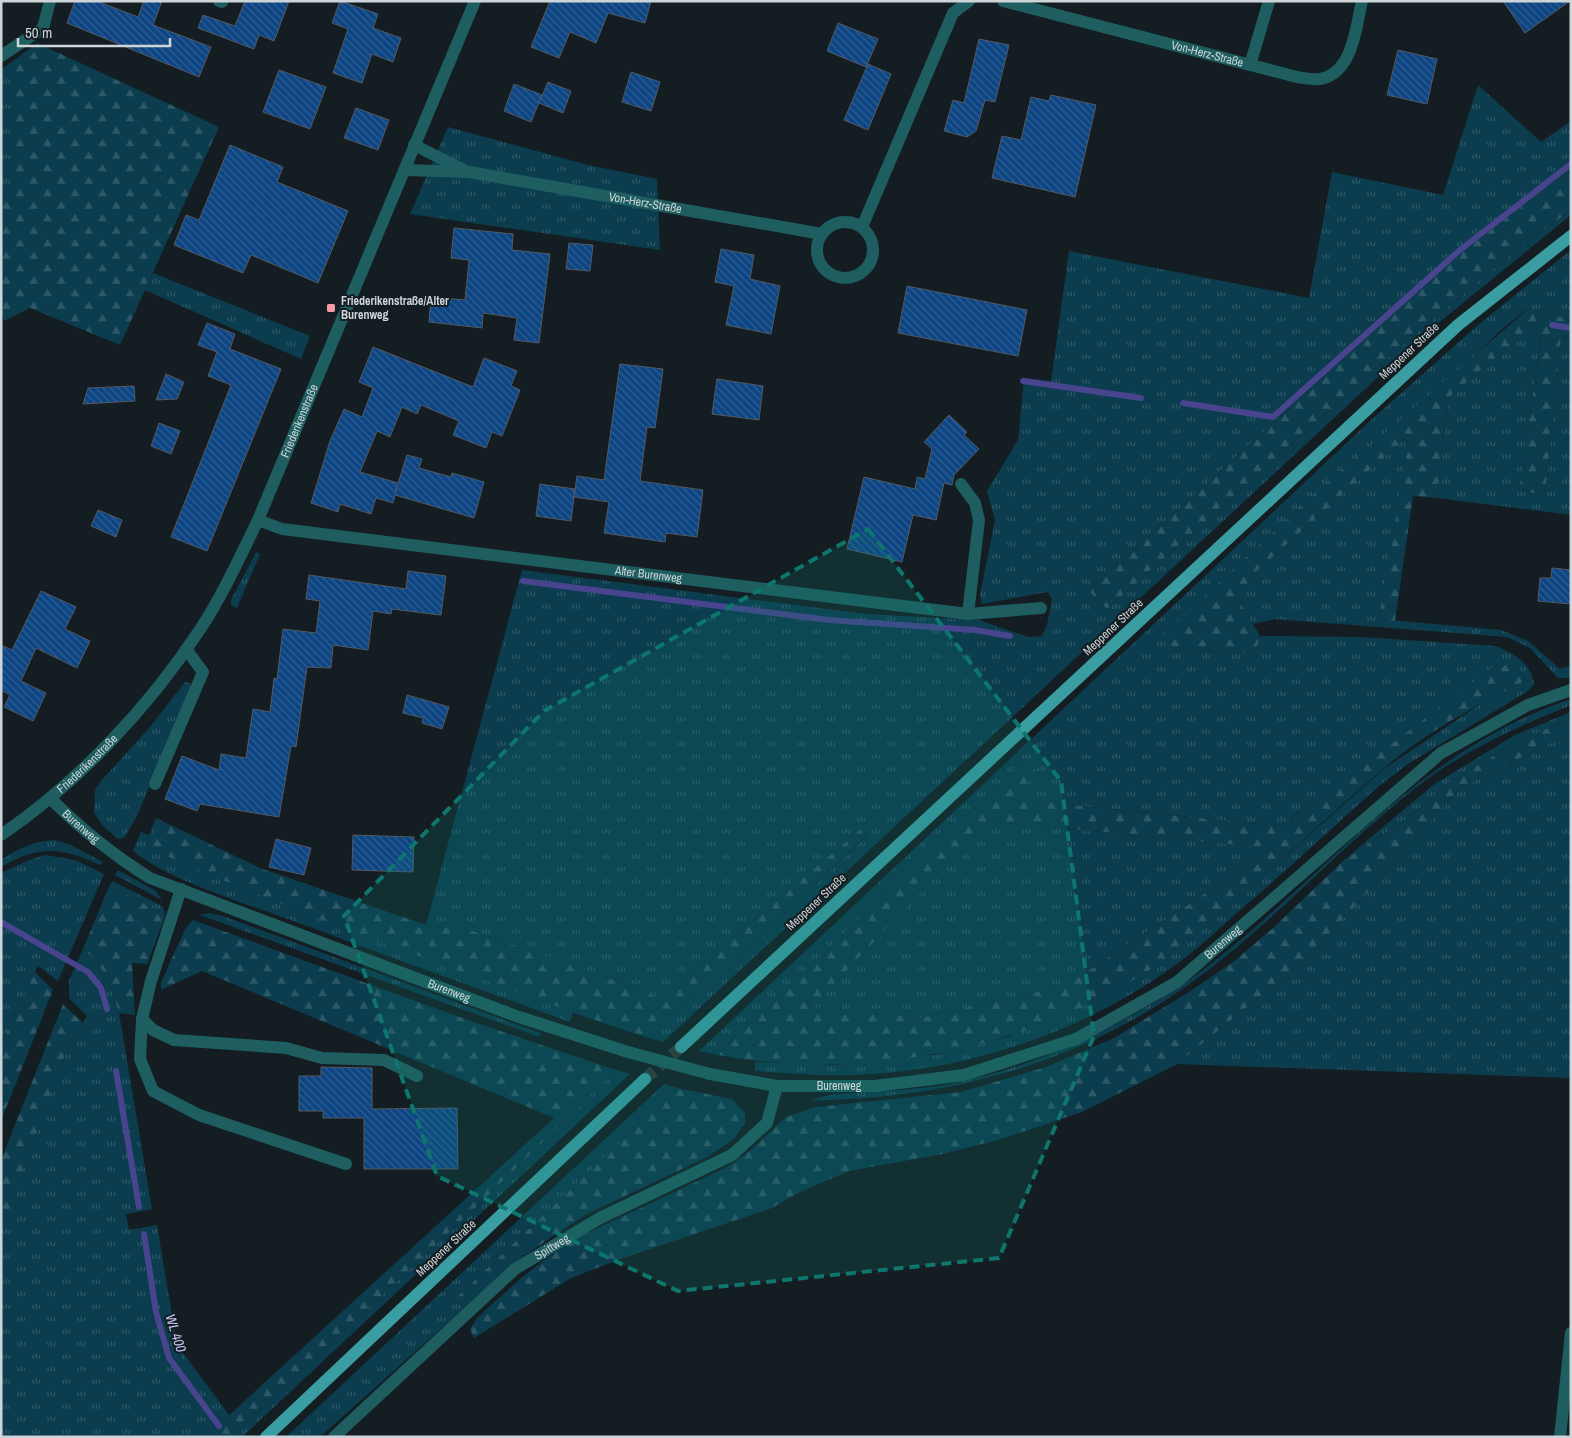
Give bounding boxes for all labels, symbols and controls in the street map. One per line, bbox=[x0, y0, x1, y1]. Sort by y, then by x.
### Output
scale bar bbox=[18, 15, 170, 47]
text: 50 m bbox=[25, 22, 52, 43]
street label: Von-Herz-Straße bbox=[1169, 37, 1245, 71]
street label: Von-Herz-Straße bbox=[607, 189, 683, 217]
place label: Friederikenstraße/Alter Burenweg bbox=[341, 293, 449, 323]
marker: Friederikenstraße/Alter Burenweg bbox=[325, 302, 337, 314]
street label: Meppener Straße bbox=[1376, 319, 1442, 383]
street label: Friederikenstraße bbox=[277, 382, 322, 460]
street label: Alter Burenweg bbox=[613, 562, 684, 587]
street label: Meppener Straße bbox=[1080, 595, 1146, 659]
street label: Friederikenstraße bbox=[53, 731, 121, 797]
street label: Burenweg bbox=[59, 806, 103, 847]
street label: Meppener Straße bbox=[783, 870, 849, 934]
street label: Burenweg bbox=[1201, 921, 1245, 963]
street label: Burenweg bbox=[426, 975, 473, 1006]
street label: Burenweg bbox=[817, 1078, 862, 1094]
street label: Meppener Straße bbox=[413, 1216, 479, 1280]
street label: Spittweg bbox=[531, 1230, 573, 1264]
water label: WL 400 bbox=[161, 1312, 191, 1355]

